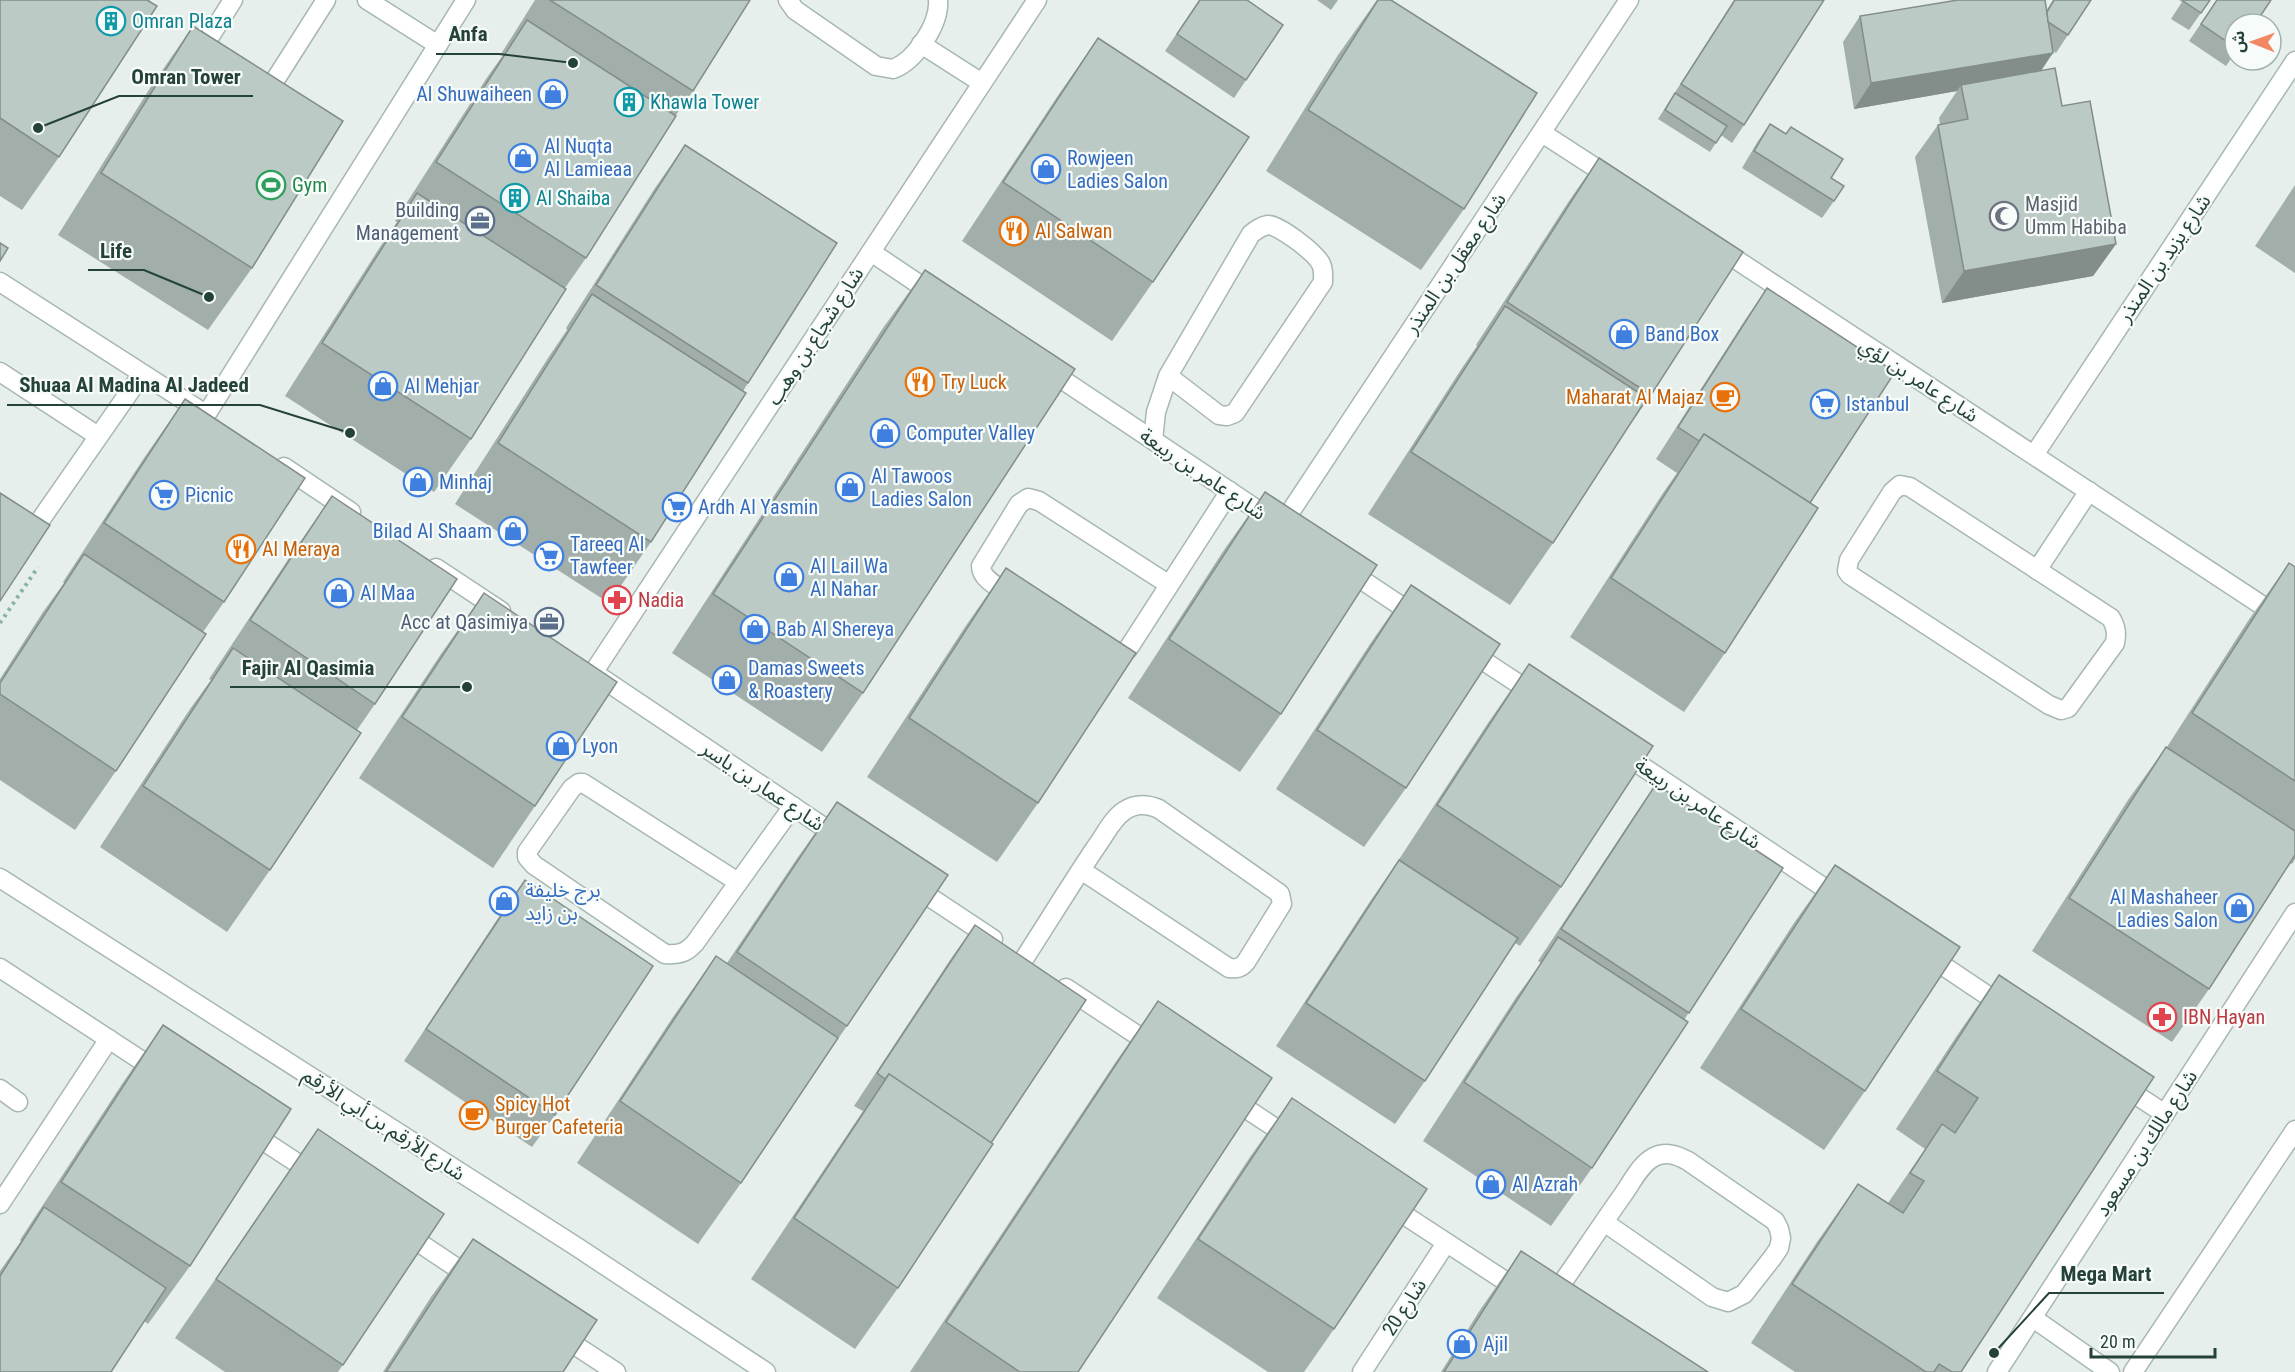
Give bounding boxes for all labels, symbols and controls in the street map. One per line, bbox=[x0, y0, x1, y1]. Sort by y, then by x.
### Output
building icon: Omran Plaza bbox=[95, 5, 127, 37]
place label: Omran Plaza bbox=[132, 9, 232, 33]
north arrow bbox=[2223, 12, 2283, 72]
callout: Anfa bbox=[436, 15, 499, 54]
text: Anfa bbox=[448, 22, 488, 46]
text: ش bbox=[2229, 31, 2248, 53]
callout: Omran Tower bbox=[119, 57, 253, 96]
text: Omran Tower bbox=[131, 65, 241, 89]
shop icon: Al Shuwaiheen bbox=[537, 78, 569, 110]
place label: Al Shuwaiheen bbox=[416, 82, 532, 106]
building icon: Khawla Tower bbox=[613, 86, 645, 118]
place label: Khawla Tower bbox=[650, 90, 759, 114]
place label: Al Nuqta Al Lamieaa bbox=[544, 134, 632, 181]
shop icon: Al Nuqta Al Lamieaa bbox=[507, 142, 539, 174]
place label: Rowjeen Ladies Salon bbox=[1067, 146, 1168, 193]
shop icon: Rowjeen Ladies Salon bbox=[1030, 153, 1062, 185]
sports icon: Gym bbox=[255, 169, 287, 201]
place label: Gym bbox=[292, 173, 327, 197]
building icon: Al Shaiba bbox=[499, 182, 531, 214]
place label: Al Shaiba bbox=[536, 186, 610, 210]
street label: شارع معقل بن المنذر bbox=[1398, 188, 1513, 340]
street label: شارع يزيد بن المنذر bbox=[2112, 190, 2218, 329]
place label: Masjid Umm Habiba bbox=[2025, 192, 2127, 239]
place label: Building Management bbox=[356, 198, 459, 245]
mosque icon: Masjid Umm Habiba bbox=[1988, 200, 2020, 232]
office icon: Building Management bbox=[464, 205, 496, 237]
restaurant icon: Al Salwan bbox=[998, 215, 1030, 247]
place label: Al Salwan bbox=[1035, 219, 1113, 243]
callout: Life bbox=[88, 231, 144, 270]
text: Life bbox=[100, 239, 132, 263]
street label: شارع شجاع بن وهب bbox=[762, 263, 871, 411]
shop icon: Band Box bbox=[1608, 318, 1640, 350]
place label: Band Box bbox=[1645, 322, 1719, 346]
street label: شارع عامر بن لؤي bbox=[1853, 333, 1983, 430]
callout: Shuaa Al Madina Al Jadeed bbox=[7, 366, 260, 405]
restaurant icon: Try Luck bbox=[904, 366, 936, 398]
shop icon: Al Mehjar bbox=[367, 370, 399, 402]
place label: Try Luck bbox=[941, 370, 1007, 394]
text: Shuaa Al Madina Al Jadeed bbox=[19, 373, 249, 397]
place label: Al Mehjar bbox=[404, 374, 479, 398]
cafe icon: Maharat Al Majaz bbox=[1709, 381, 1741, 413]
place label: Maharat Al Majaz bbox=[1566, 385, 1704, 409]
supermarket icon: Istanbul bbox=[1809, 388, 1841, 420]
place label: Istanbul bbox=[1846, 392, 1909, 416]
shop icon: Computer Valley bbox=[869, 417, 901, 449]
place label: Computer Valley bbox=[906, 421, 1035, 445]
street label: شارع عامر بن ربيعة bbox=[1134, 423, 1271, 527]
place label: Al Tawoos Ladies Salon bbox=[871, 464, 972, 511]
shop icon: Minhaj bbox=[402, 466, 434, 498]
place label: Minhaj bbox=[439, 470, 492, 494]
shop icon: Al Tawoos Ladies Salon bbox=[834, 471, 866, 503]
supermarket icon: Picnic bbox=[148, 479, 180, 511]
place label: Picnic bbox=[185, 483, 233, 507]
supermarket icon: Ardh Al Yasmin bbox=[661, 491, 693, 523]
place label: Ardh Al Yasmin bbox=[698, 495, 818, 519]
shop icon: Bilad Al Shaam bbox=[497, 515, 529, 547]
place label: Bilad Al Shaam bbox=[373, 519, 492, 543]
place label: Tareeq Al Tawfeer bbox=[570, 532, 644, 579]
restaurant icon: Al Meraya bbox=[225, 533, 257, 565]
place label: Al Meraya bbox=[262, 537, 340, 561]
supermarket icon: Tareeq Al Tawfeer bbox=[533, 540, 565, 572]
place label: Al Lail Wa Al Nahar bbox=[810, 554, 888, 601]
shop icon: Al Lail Wa Al Nahar bbox=[773, 561, 805, 593]
shop icon: Al Maa bbox=[323, 577, 355, 609]
place label: Al Maa bbox=[360, 581, 415, 605]
pharmacy icon: Nadia bbox=[601, 584, 633, 616]
place label: Nadia bbox=[638, 588, 684, 612]
office icon: Acc at Qasimiya bbox=[533, 606, 565, 638]
place label: Acc at Qasimiya bbox=[401, 610, 528, 634]
shop icon: Bab Al Shereya bbox=[739, 613, 771, 645]
place label: Bab Al Shereya bbox=[776, 617, 894, 641]
callout: Fajir Al Qasimia bbox=[230, 648, 386, 687]
text: Fajir Al Qasimia bbox=[242, 656, 374, 680]
place label: Damas Sweets & Roastery bbox=[748, 656, 865, 703]
shop icon: Damas Sweets & Roastery bbox=[711, 664, 743, 696]
shop icon: Lyon bbox=[545, 730, 577, 762]
place label: Lyon bbox=[582, 734, 618, 758]
street label: شارع عمار بن ياسر bbox=[695, 736, 829, 838]
street label: شارع عامر بن ربيعة bbox=[1629, 752, 1766, 856]
place label: برج خليفة بن زايد bbox=[525, 878, 601, 925]
shop icon: برج خليفة بن زايد bbox=[488, 885, 520, 917]
place label: Al Mashaheer Ladies Salon bbox=[2110, 885, 2218, 932]
shop icon: Al Mashaheer Ladies Salon bbox=[2223, 892, 2255, 924]
pharmacy icon: IBN Hayan bbox=[2146, 1001, 2178, 1033]
place label: IBN Hayan bbox=[2183, 1005, 2265, 1029]
street label: شارع الأرقم بن أبي الأرقم bbox=[296, 1063, 470, 1189]
street label: شارع مالك بن مسعود bbox=[2090, 1065, 2205, 1222]
place label: Spicy Hot Burger Cafeteria bbox=[495, 1092, 623, 1139]
cafe icon: Spicy Hot Burger Cafeteria bbox=[458, 1099, 490, 1131]
shop icon: Al Azrah bbox=[1475, 1168, 1507, 1200]
place label: Al Azrah bbox=[1512, 1172, 1578, 1196]
callout: Mega Mart bbox=[2049, 1254, 2164, 1293]
text: Mega Mart bbox=[2060, 1262, 2152, 1286]
street label: شارع 20 bbox=[1377, 1274, 1434, 1342]
scale bar bbox=[2091, 1321, 2216, 1359]
shop icon: Ajil bbox=[1446, 1328, 1478, 1360]
text: 20 m bbox=[2100, 1331, 2135, 1352]
place label: Ajil bbox=[1483, 1332, 1508, 1356]

